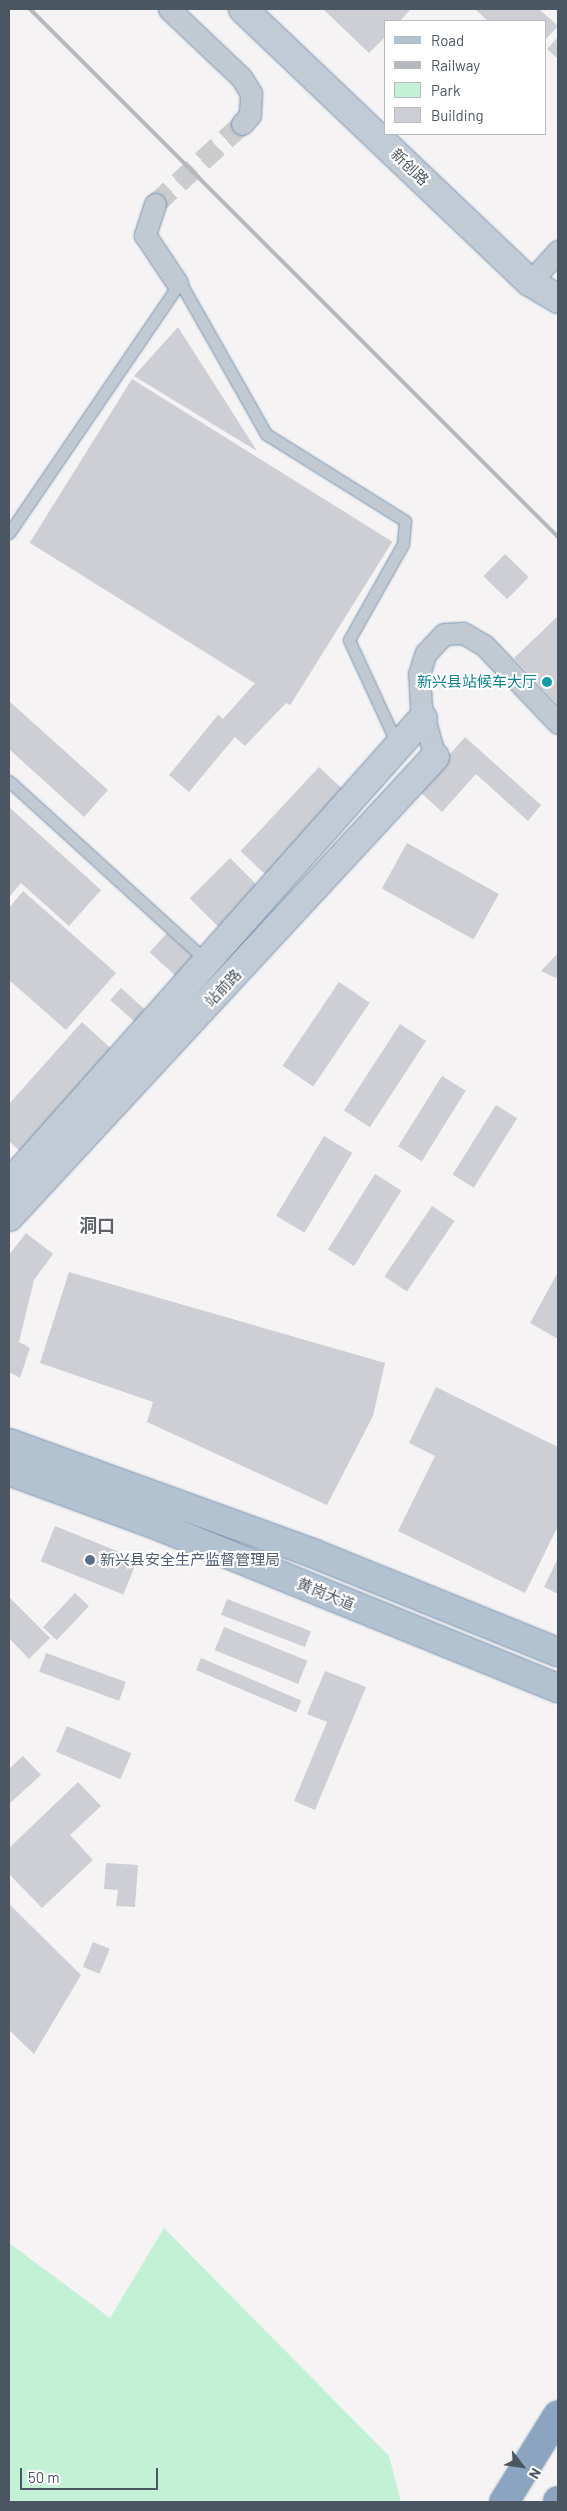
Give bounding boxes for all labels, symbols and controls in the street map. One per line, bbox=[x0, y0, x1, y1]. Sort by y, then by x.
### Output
legend bbox=[384, 20, 547, 135]
text: Road bbox=[431, 31, 464, 49]
text: Railway bbox=[431, 56, 480, 74]
text: Park bbox=[431, 81, 460, 99]
text: Building bbox=[431, 106, 484, 124]
street label: 新创路 bbox=[388, 145, 432, 189]
place label: 新兴县站候车大厅 bbox=[417, 673, 537, 691]
marker: 新兴县站候车大厅 bbox=[541, 676, 553, 688]
street label: 站前路 bbox=[201, 965, 245, 1011]
district label: 洞口 bbox=[79, 1214, 115, 1236]
place label: 新兴县安全生产监督管理局 bbox=[100, 1551, 280, 1569]
marker: 新兴县安全生产监督管理局 bbox=[84, 1554, 96, 1566]
street label: 黄岗大道 bbox=[295, 1574, 357, 1614]
north arrow bbox=[497, 2441, 547, 2491]
scale bar bbox=[22, 2458, 160, 2490]
text: N bbox=[526, 2465, 545, 2482]
text: 50 m bbox=[28, 2468, 60, 2486]

